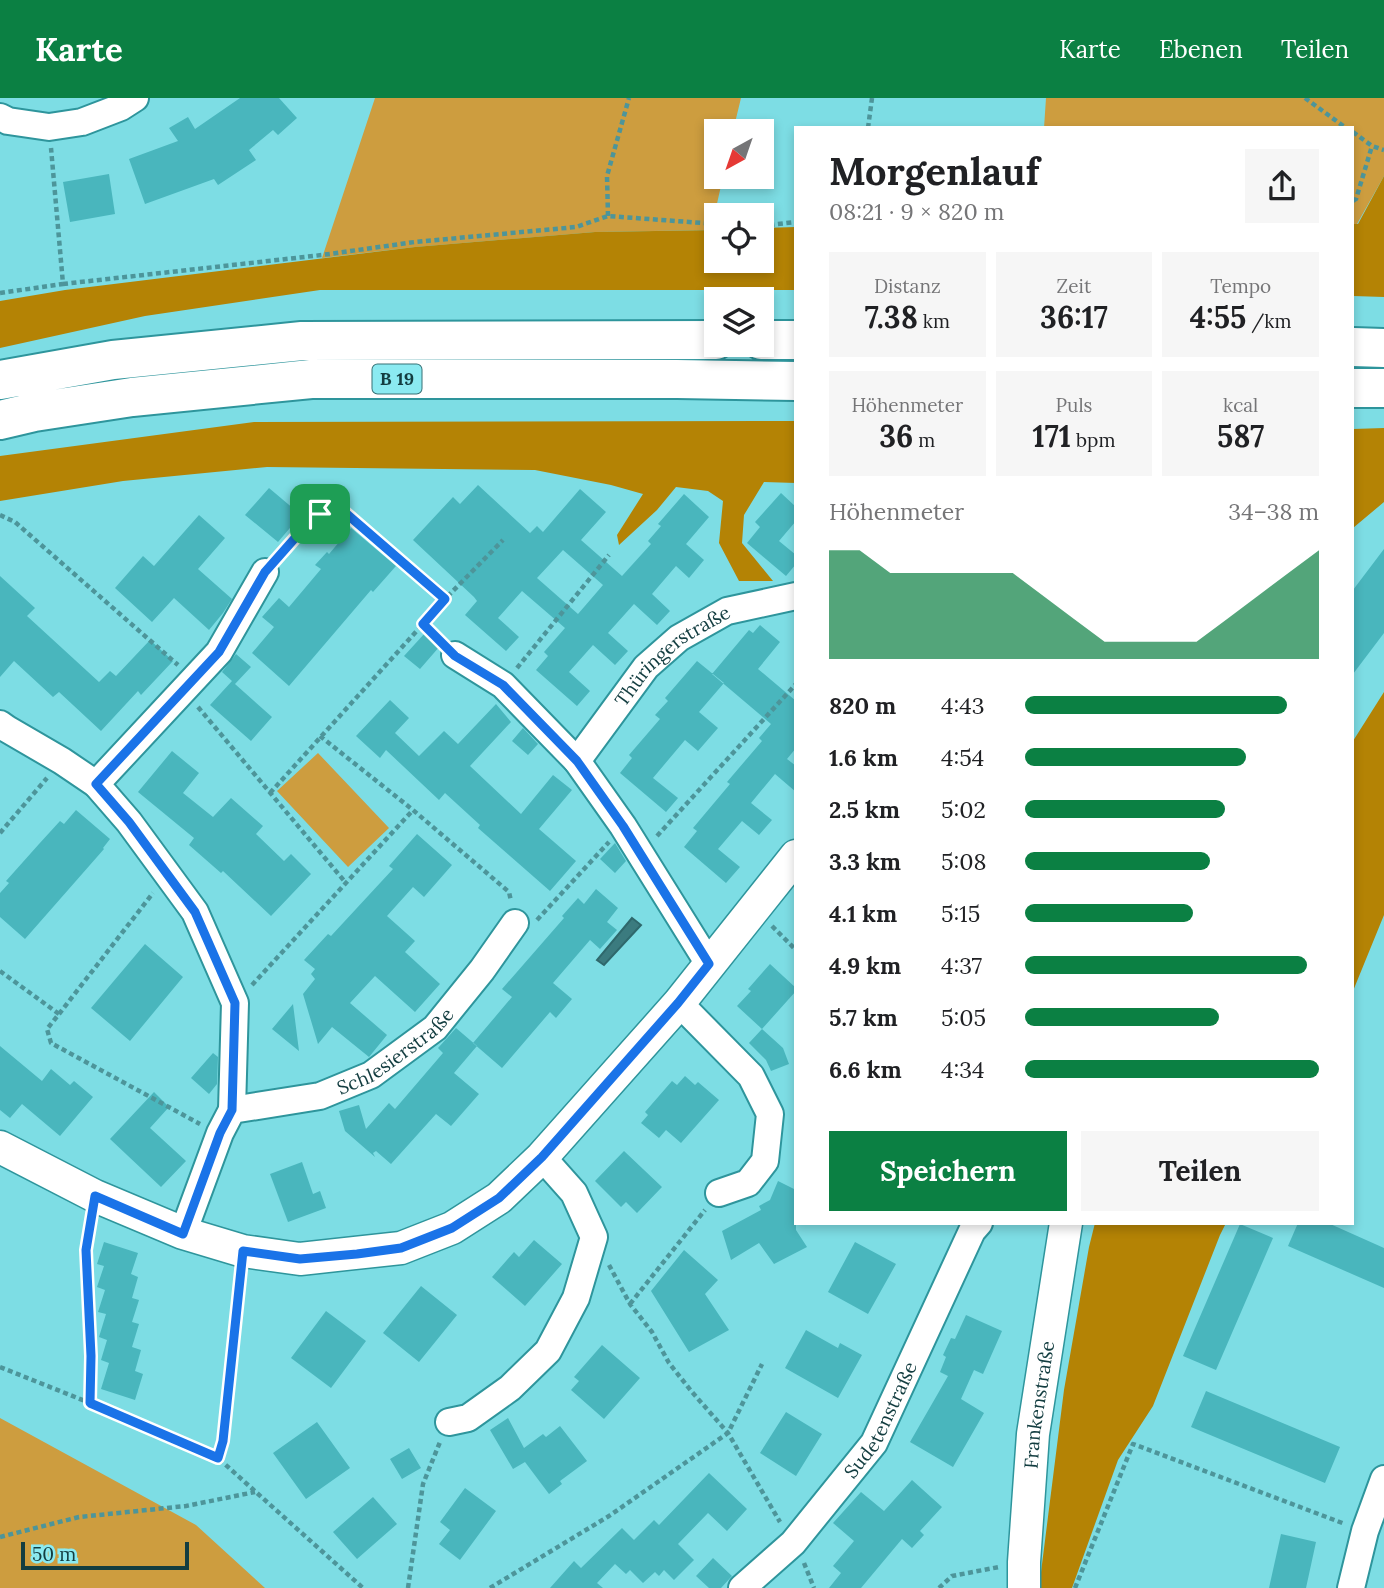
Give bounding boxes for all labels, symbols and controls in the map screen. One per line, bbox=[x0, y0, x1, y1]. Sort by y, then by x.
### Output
text: Karte bbox=[35, 28, 123, 70]
text: Karte bbox=[1059, 34, 1121, 65]
text: Ebenen bbox=[1159, 34, 1243, 65]
text: Teilen bbox=[1281, 34, 1349, 65]
north arrow bbox=[704, 119, 774, 189]
map controls bbox=[704, 119, 774, 357]
text: Morgenlauf bbox=[829, 147, 1039, 195]
button: share bbox=[1245, 149, 1319, 223]
text: 08:21 · 9 × 820 m bbox=[829, 197, 1004, 226]
button: locate bbox=[704, 203, 774, 273]
text: Distanz bbox=[874, 274, 941, 298]
text: Zeit bbox=[1057, 274, 1091, 298]
text: Tempo bbox=[1210, 274, 1271, 298]
button: layers bbox=[704, 287, 774, 357]
text: 7.38 bbox=[865, 298, 918, 336]
text: 36:17 bbox=[1040, 298, 1108, 336]
text: 4:55 bbox=[1190, 298, 1246, 336]
text: km bbox=[918, 309, 950, 333]
text: /km bbox=[1246, 309, 1291, 333]
road number: B 19 bbox=[372, 365, 422, 394]
text: Höhenmeter bbox=[851, 393, 963, 417]
text: Puls bbox=[1056, 393, 1092, 417]
text: kcal bbox=[1223, 393, 1258, 417]
text: 36 bbox=[879, 417, 913, 455]
text: 171 bbox=[1033, 417, 1071, 455]
text: 587 bbox=[1217, 417, 1264, 455]
text: m bbox=[913, 428, 935, 452]
text: bpm bbox=[1071, 428, 1115, 452]
pin bbox=[290, 484, 350, 544]
icon: arrive bbox=[301, 495, 339, 533]
text: Höhenmeter bbox=[829, 497, 964, 526]
text: 34–38 m bbox=[1228, 497, 1319, 526]
street label: Thüringerstraße bbox=[609, 600, 734, 711]
text: 820 m bbox=[829, 691, 896, 720]
text: 4:43 bbox=[941, 691, 985, 720]
text: 1.6 km bbox=[829, 743, 898, 772]
text: 4:54 bbox=[941, 743, 984, 772]
text: 2.5 km bbox=[829, 795, 900, 824]
text: 5:02 bbox=[941, 795, 986, 824]
text: 3.3 km bbox=[829, 847, 901, 876]
text: 5:08 bbox=[941, 847, 987, 876]
text: 4.1 km bbox=[829, 899, 897, 928]
text: 5:15 bbox=[941, 899, 980, 928]
text: 4.9 km bbox=[829, 951, 901, 980]
text: 4:37 bbox=[941, 951, 982, 980]
street label: Schlesierstraße bbox=[333, 1003, 459, 1100]
text: 5.7 km bbox=[829, 1003, 898, 1032]
text: 5:05 bbox=[941, 1003, 986, 1032]
text: 6.6 km bbox=[829, 1055, 902, 1084]
text: 4:34 bbox=[941, 1055, 985, 1084]
button: Speichern bbox=[829, 1131, 1067, 1211]
button: Teilen bbox=[1081, 1131, 1319, 1211]
street label: Frankenstraße bbox=[1019, 1339, 1059, 1470]
street label: Sudetenstraße bbox=[838, 1358, 922, 1483]
scale bar bbox=[21, 1539, 189, 1571]
text: 50 m bbox=[32, 1542, 76, 1566]

